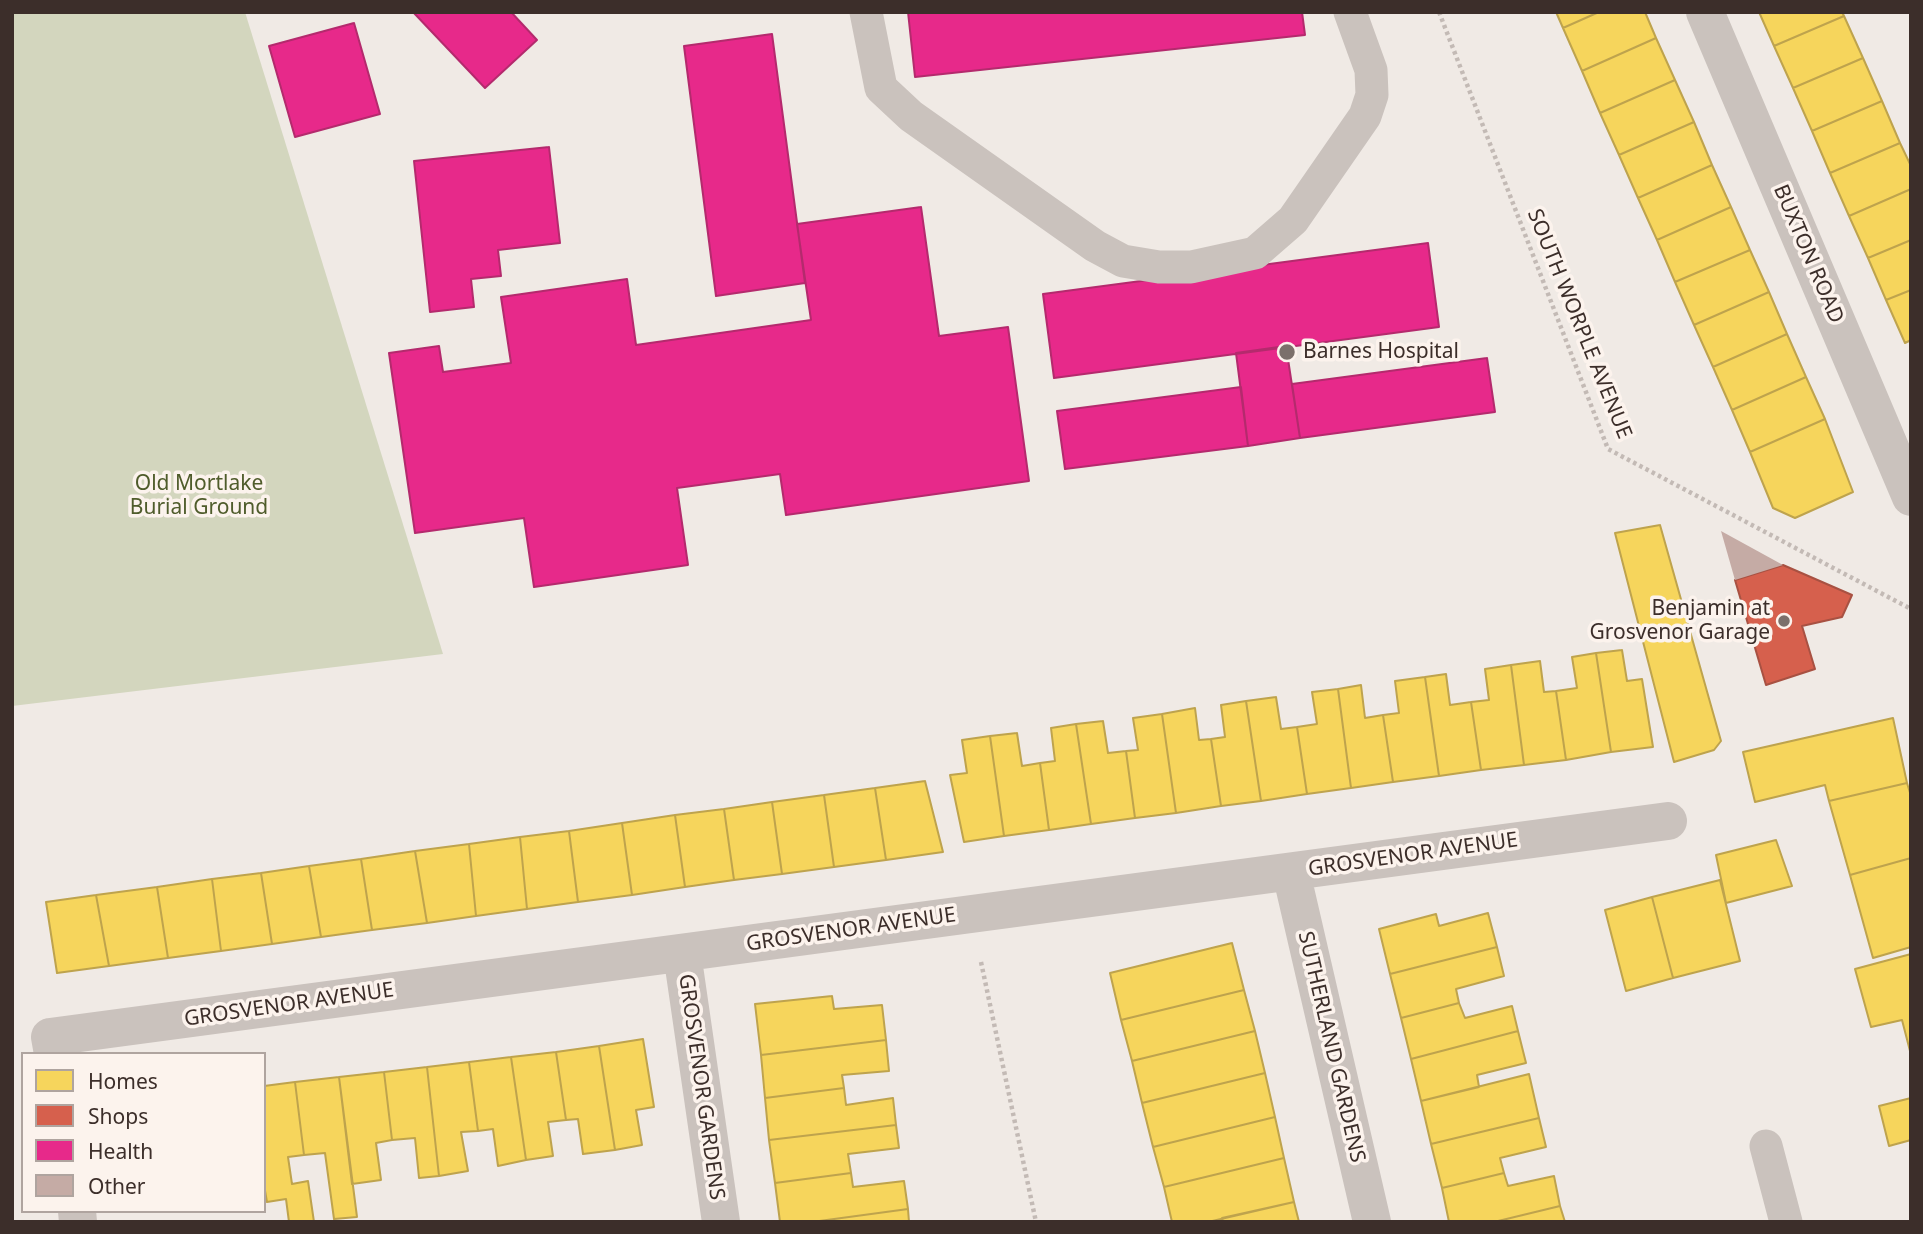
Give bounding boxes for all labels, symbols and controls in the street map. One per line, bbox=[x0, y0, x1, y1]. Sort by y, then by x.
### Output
street label: BUXTON ROAD bbox=[1767, 181, 1849, 327]
street label: SOUTH WORPLE AVENUE bbox=[1521, 205, 1637, 443]
place label: Barnes Hospital bbox=[1303, 339, 1459, 365]
marker: Barnes Hospital bbox=[1277, 342, 1297, 362]
park label: Old Mortlake Burial Ground bbox=[130, 471, 268, 521]
place label: Benjamin at Grosvenor Garage bbox=[1590, 596, 1770, 646]
marker: Benjamin at Grosvenor Garage bbox=[1776, 613, 1792, 629]
street label: GROSVENOR AVENUE bbox=[1307, 828, 1519, 882]
street label: GROSVENOR AVENUE bbox=[745, 903, 957, 957]
street label: SUTHERLAND GARDENS bbox=[1292, 929, 1370, 1165]
street label: GROSVENOR GARDENS bbox=[673, 973, 729, 1201]
street label: GROSVENOR AVENUE bbox=[183, 978, 395, 1032]
legend bbox=[21, 1052, 266, 1213]
text: Homes bbox=[88, 1067, 158, 1095]
text: Shops bbox=[88, 1102, 148, 1130]
text: Health bbox=[88, 1137, 153, 1165]
text: Other bbox=[88, 1172, 145, 1200]

